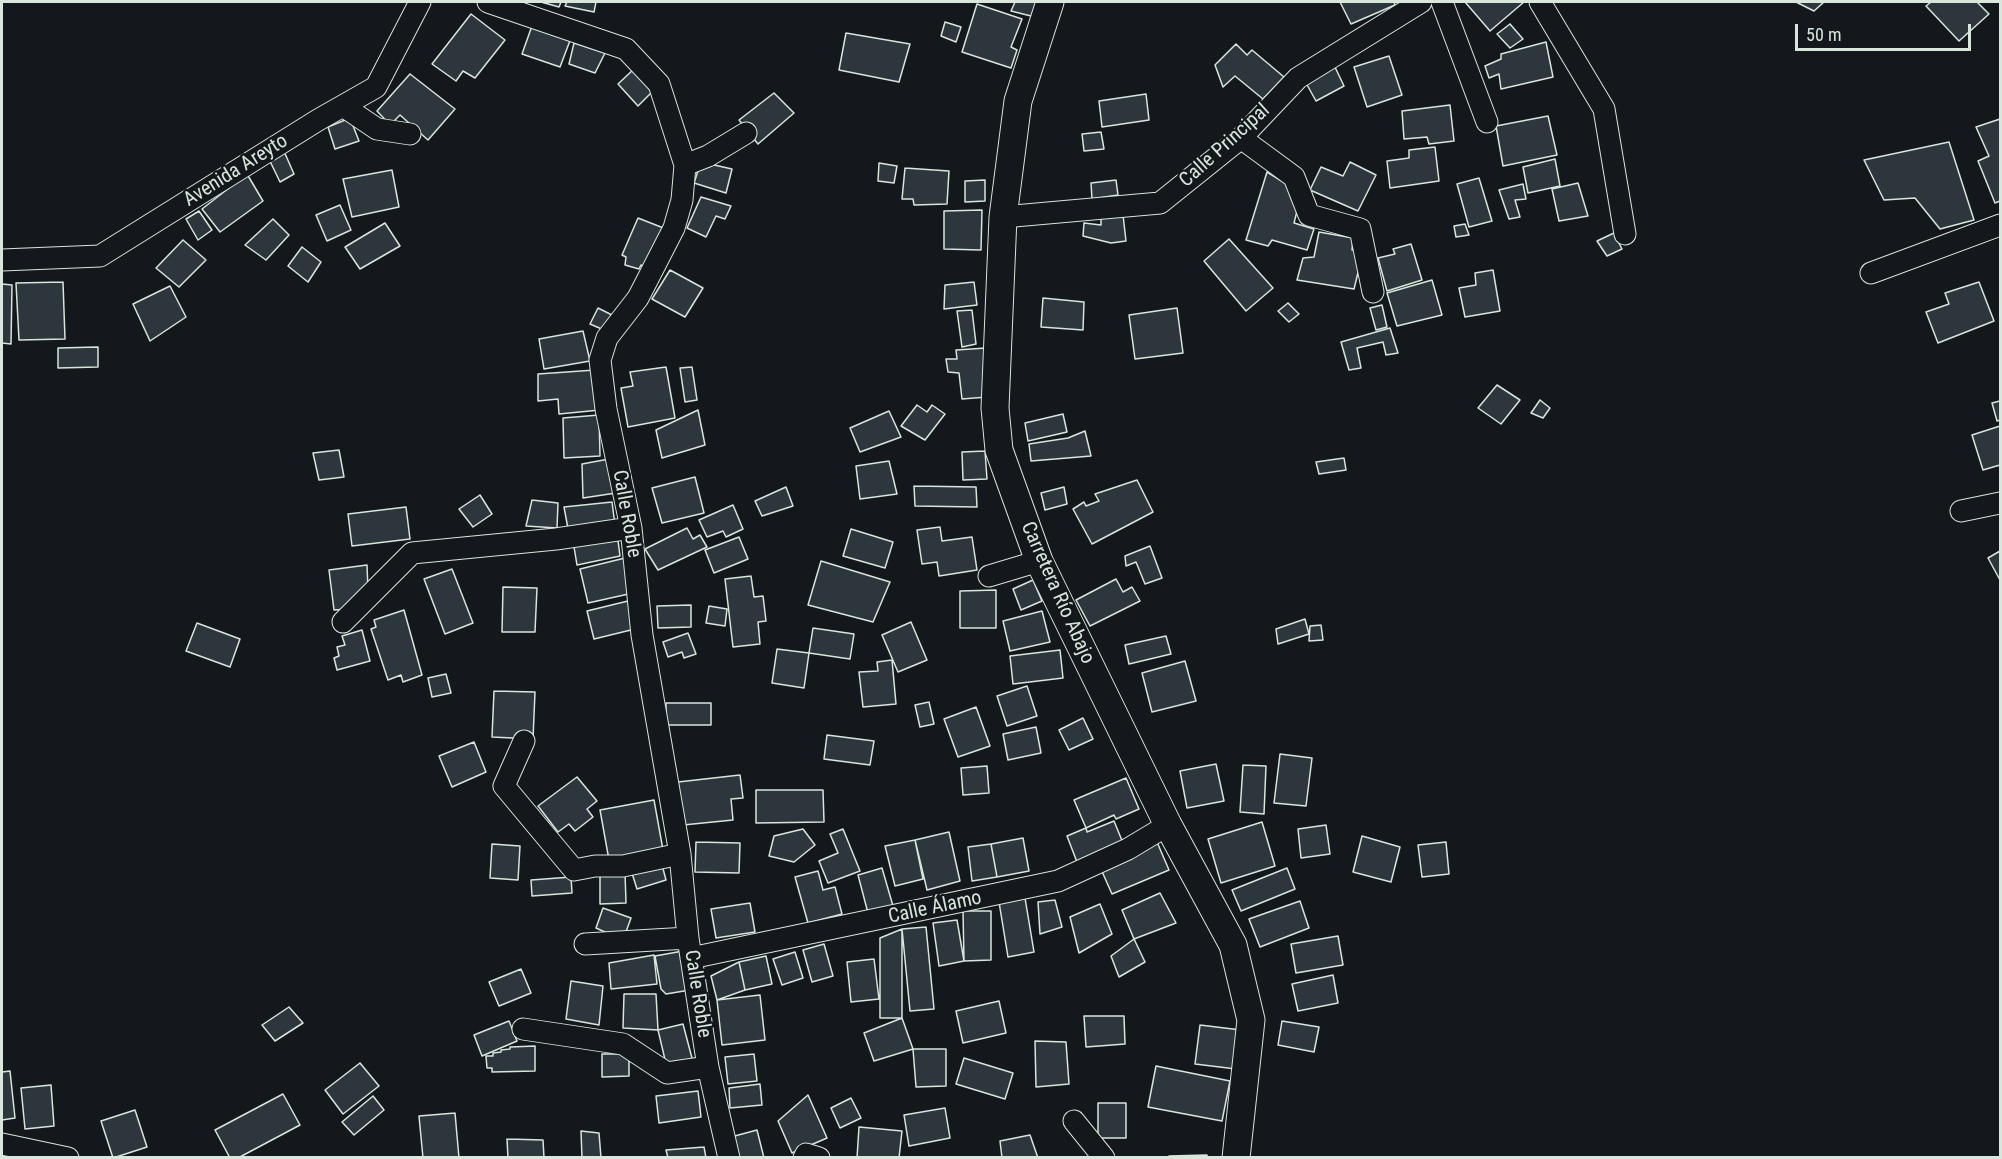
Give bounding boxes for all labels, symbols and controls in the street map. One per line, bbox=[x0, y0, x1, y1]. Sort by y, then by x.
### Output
scale bar bbox=[1798, 12, 1974, 50]
text: 50 m bbox=[1806, 24, 1841, 45]
street label: Calle Principal bbox=[1175, 99, 1275, 193]
street label: Avenida Areyto bbox=[180, 130, 292, 212]
street label: Calle Roble bbox=[606, 468, 646, 560]
street label: Carretera Río Abajo bbox=[1015, 518, 1099, 668]
street label: Calle Álamo bbox=[886, 886, 984, 930]
street label: Calle Roble bbox=[678, 948, 716, 1040]

